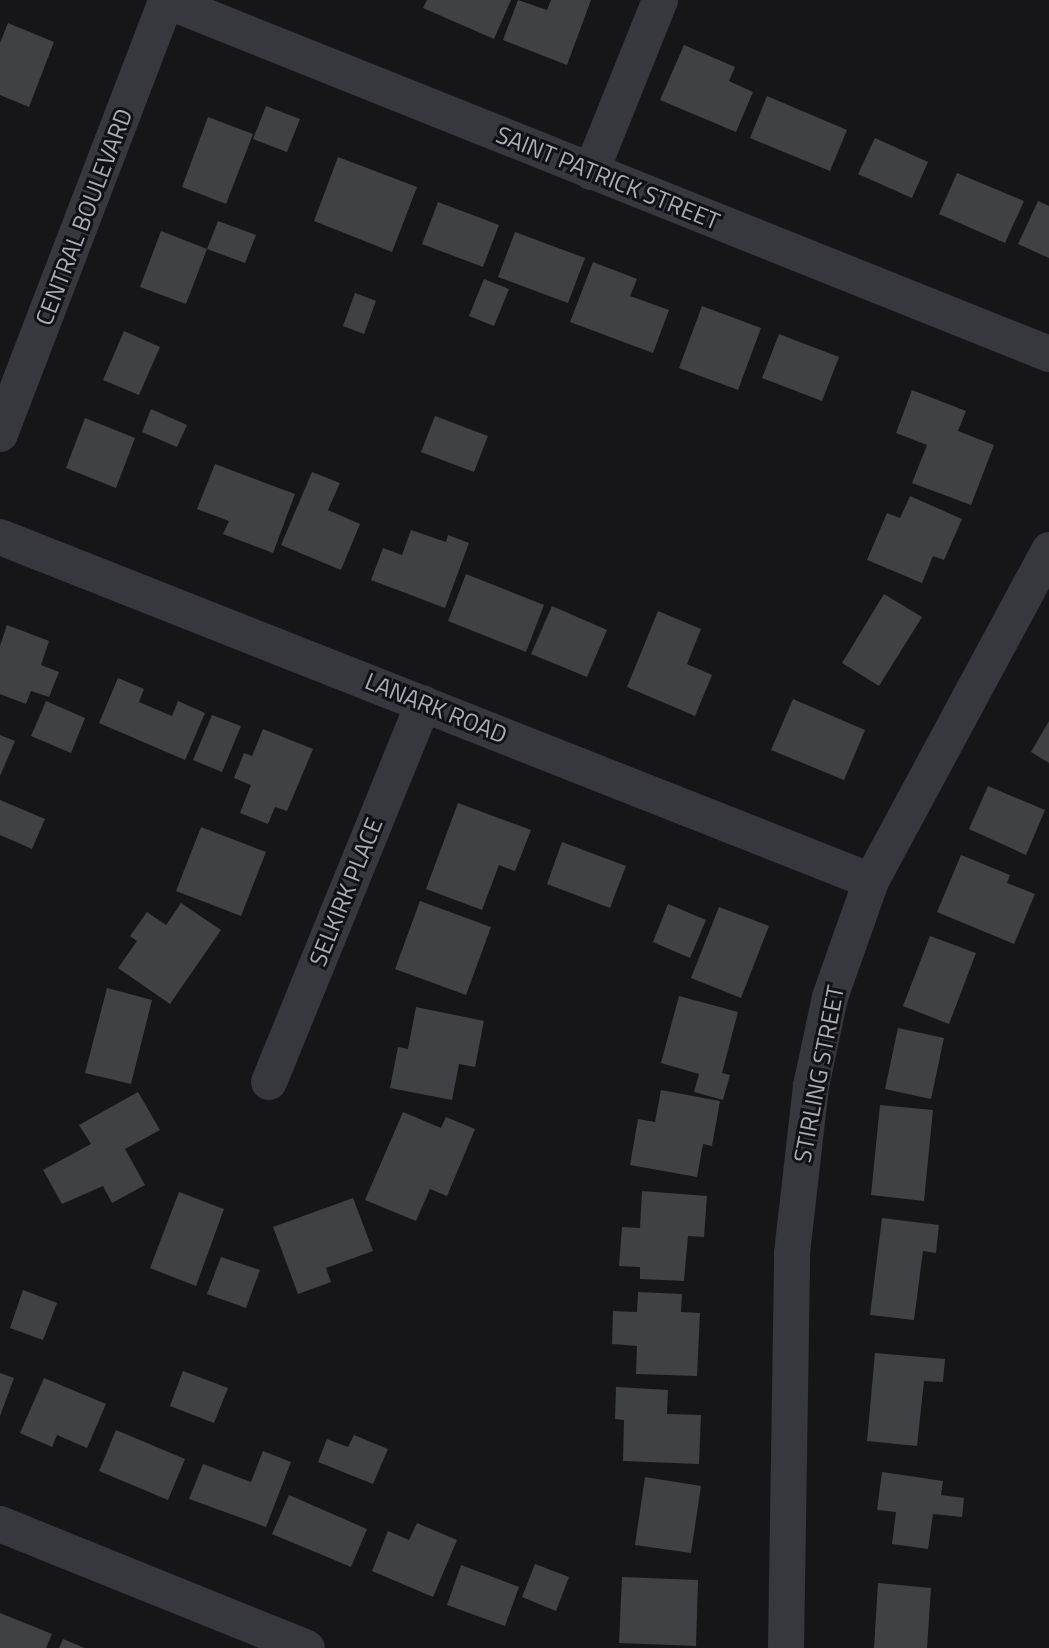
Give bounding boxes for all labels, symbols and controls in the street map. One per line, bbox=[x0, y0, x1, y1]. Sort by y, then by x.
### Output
street label: CENTRAL BOULEVARD bbox=[29, 105, 139, 329]
street label: SAINT PATRICK STREET bbox=[492, 120, 724, 236]
street label: LANARK ROAD bbox=[361, 667, 511, 749]
street label: SELKIRK PLACE bbox=[303, 814, 389, 970]
street label: STIRLING STREET bbox=[788, 983, 850, 1165]

